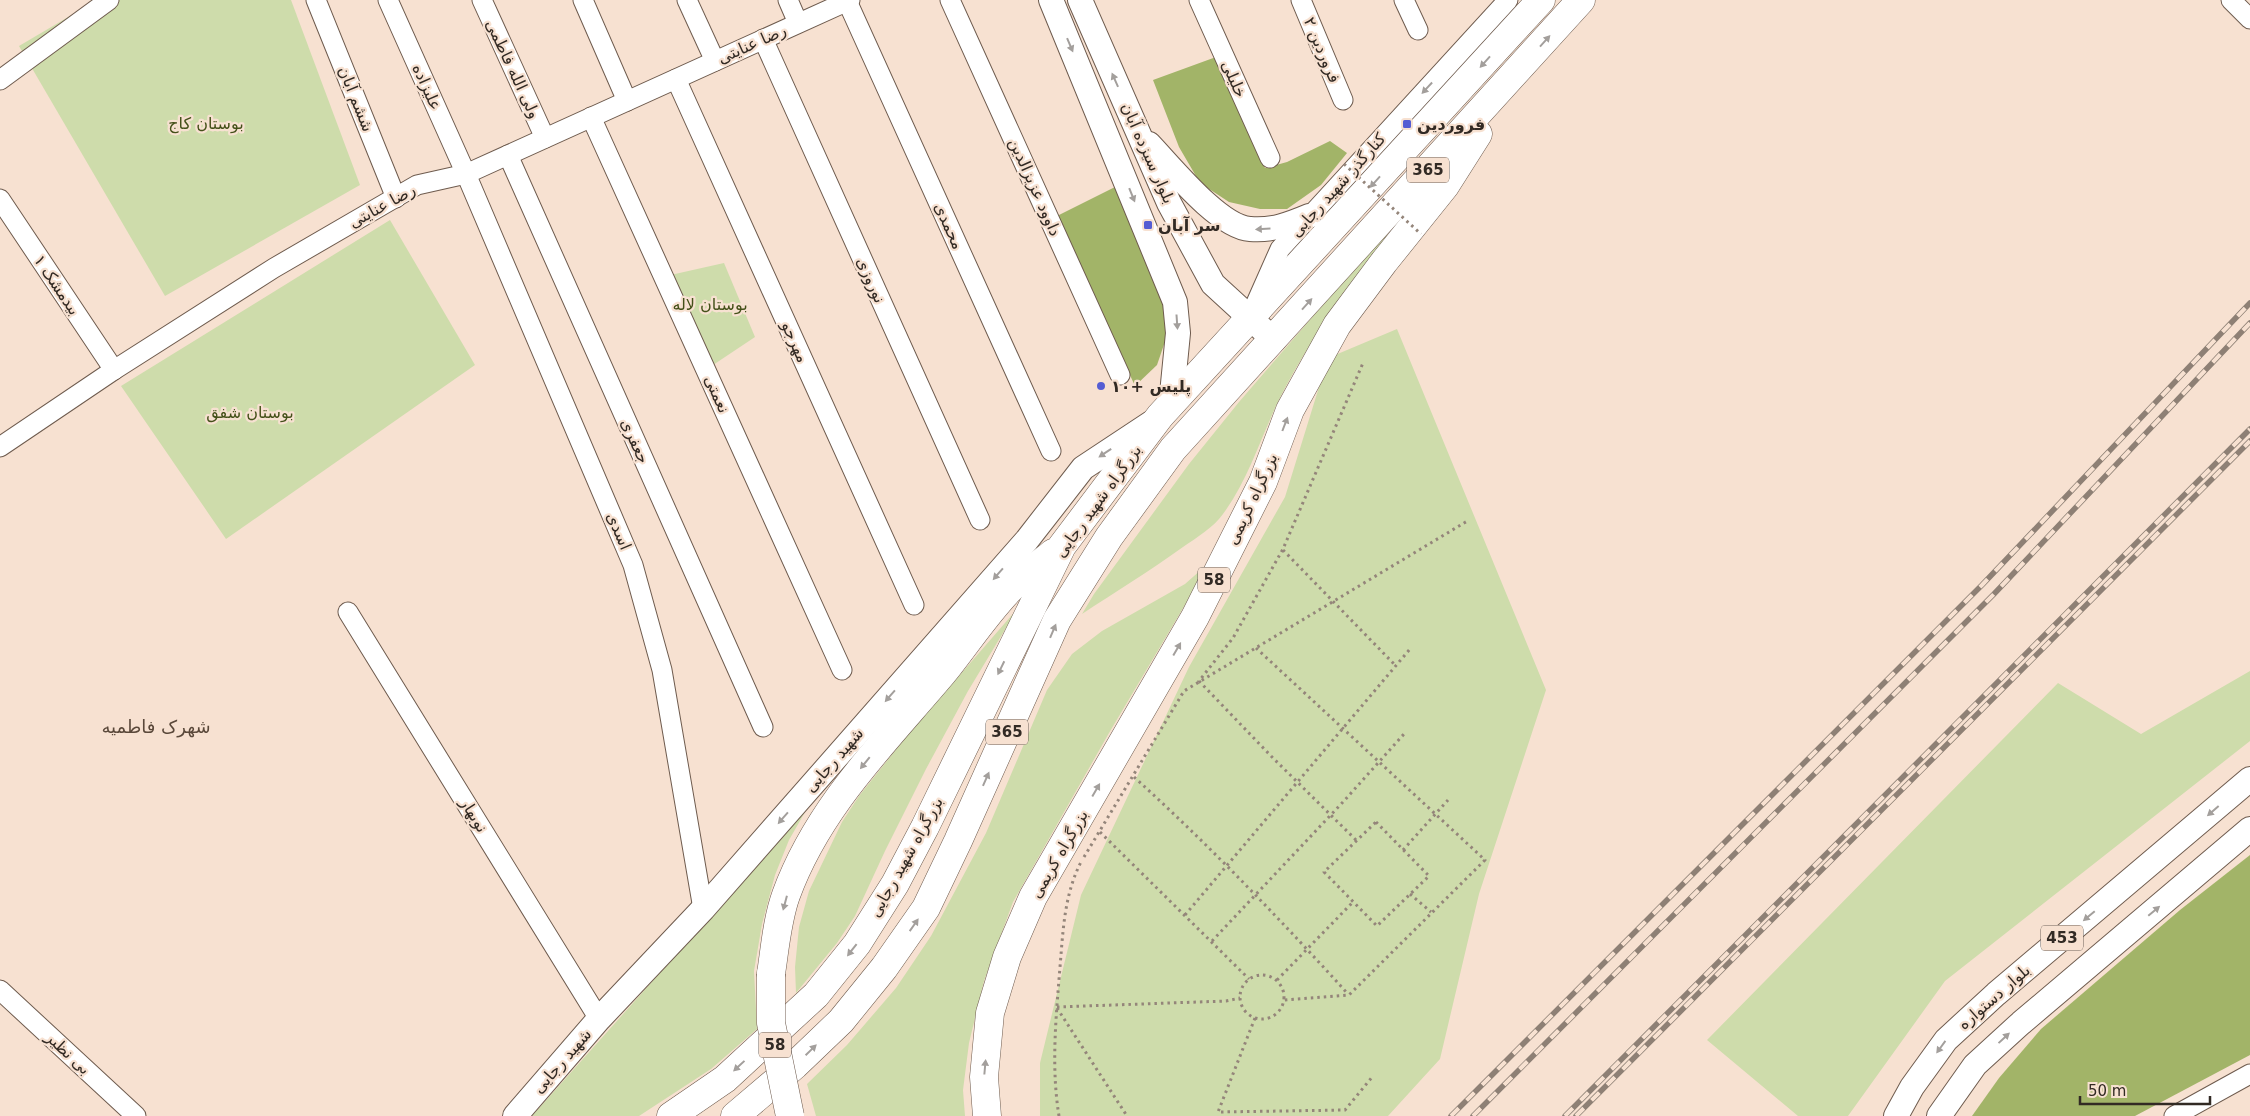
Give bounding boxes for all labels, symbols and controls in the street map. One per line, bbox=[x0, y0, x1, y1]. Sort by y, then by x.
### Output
street label: فروردین ۲ bbox=[1299, 14, 1344, 86]
street label: ولی الله فاطمی bbox=[481, 16, 544, 122]
street label: رضا عنایتی bbox=[715, 20, 790, 68]
one-way arrow bbox=[1539, 35, 1551, 47]
one-way arrow bbox=[1066, 38, 1074, 52]
one-way arrow bbox=[1479, 55, 1490, 68]
street label: خلیلی bbox=[1217, 57, 1251, 101]
street label: علیزاده bbox=[408, 61, 446, 113]
street label: ششم آبان bbox=[334, 63, 378, 135]
one-way arrow bbox=[1111, 73, 1119, 87]
one-way arrow bbox=[1421, 81, 1433, 93]
street label: بلوار سیزده آبان bbox=[1116, 100, 1179, 207]
park label: بوستان کاج bbox=[168, 114, 244, 134]
place label: فروردین bbox=[1417, 115, 1485, 134]
marker: فروردین bbox=[1401, 118, 1413, 130]
street label: کنارگذر شهید رجایی bbox=[1286, 129, 1391, 242]
street label: داوود عزیزالدین bbox=[1004, 135, 1065, 239]
road number: 365 bbox=[1407, 158, 1449, 182]
one-way arrow bbox=[1369, 175, 1381, 187]
street label: رضا عنایتی bbox=[345, 180, 419, 233]
one-way arrow bbox=[1129, 188, 1137, 202]
street label: محمدی bbox=[930, 200, 968, 252]
place label: سر آبان bbox=[1158, 215, 1220, 235]
marker: سر آبان bbox=[1142, 219, 1154, 231]
one-way arrow bbox=[1255, 225, 1271, 233]
street label: بیدمشک ۱ bbox=[30, 251, 84, 319]
street label: نوروزی bbox=[852, 254, 890, 306]
park label: بوستان لاله bbox=[672, 295, 748, 315]
one-way arrow bbox=[1301, 298, 1312, 311]
one-way arrow bbox=[1173, 314, 1181, 330]
street label: مهرجو bbox=[776, 318, 812, 366]
street label: نعمتی bbox=[700, 372, 734, 416]
place label: پلیس +۱۰ bbox=[1111, 377, 1191, 397]
marker: پلیس +۱۰ bbox=[1095, 380, 1107, 392]
park label: بوستان شفق bbox=[206, 403, 294, 423]
street label: جعفری bbox=[616, 416, 653, 467]
one-way arrow bbox=[1281, 416, 1289, 431]
street label: بزرگراه شهید رجایی bbox=[1051, 441, 1146, 562]
one-way arrow bbox=[1098, 448, 1112, 458]
street label: بزرگراه کریمی bbox=[1223, 450, 1282, 548]
street label: اسدی bbox=[603, 509, 635, 553]
one-way arrow bbox=[992, 567, 1003, 580]
road number: 58 bbox=[1198, 568, 1230, 592]
one-way arrow bbox=[1049, 624, 1057, 638]
one-way arrow bbox=[1172, 642, 1181, 656]
one-way arrow bbox=[997, 661, 1005, 675]
one-way arrow bbox=[885, 689, 896, 702]
district label: شهرک فاطمیه bbox=[101, 716, 211, 738]
road number: 365 bbox=[986, 720, 1028, 744]
street label: شهید رجایی bbox=[801, 724, 868, 797]
one-way arrow bbox=[860, 756, 871, 769]
one-way arrow bbox=[983, 772, 991, 786]
one-way arrow bbox=[1092, 783, 1100, 798]
street label: نوبهار bbox=[455, 793, 492, 836]
street label: بزرگراه شهید رجایی bbox=[865, 793, 948, 921]
one-way arrow bbox=[2207, 805, 2219, 816]
street label: بزرگراه کریمی bbox=[1026, 806, 1093, 902]
one-way arrow bbox=[777, 811, 789, 823]
one-way arrow bbox=[780, 895, 788, 910]
one-way arrow bbox=[2148, 905, 2161, 916]
one-way arrow bbox=[2083, 911, 2096, 922]
one-way arrow bbox=[909, 918, 919, 932]
road number: 453 bbox=[2041, 926, 2083, 950]
one-way arrow bbox=[846, 943, 857, 956]
street label: بلوار دستواره bbox=[1954, 960, 2035, 1034]
street label: شهید رجایی bbox=[529, 1025, 596, 1098]
street label: بی نظیر bbox=[40, 1027, 94, 1079]
road number: 58 bbox=[759, 1032, 791, 1058]
one-way arrow bbox=[1997, 1032, 2009, 1044]
one-way arrow bbox=[1936, 1040, 1946, 1054]
one-way arrow bbox=[805, 1044, 817, 1056]
one-way arrow bbox=[981, 1059, 989, 1075]
one-way arrow bbox=[732, 1061, 745, 1072]
scale bar bbox=[2080, 1074, 2210, 1106]
text: 50 m bbox=[2088, 1082, 2126, 1100]

